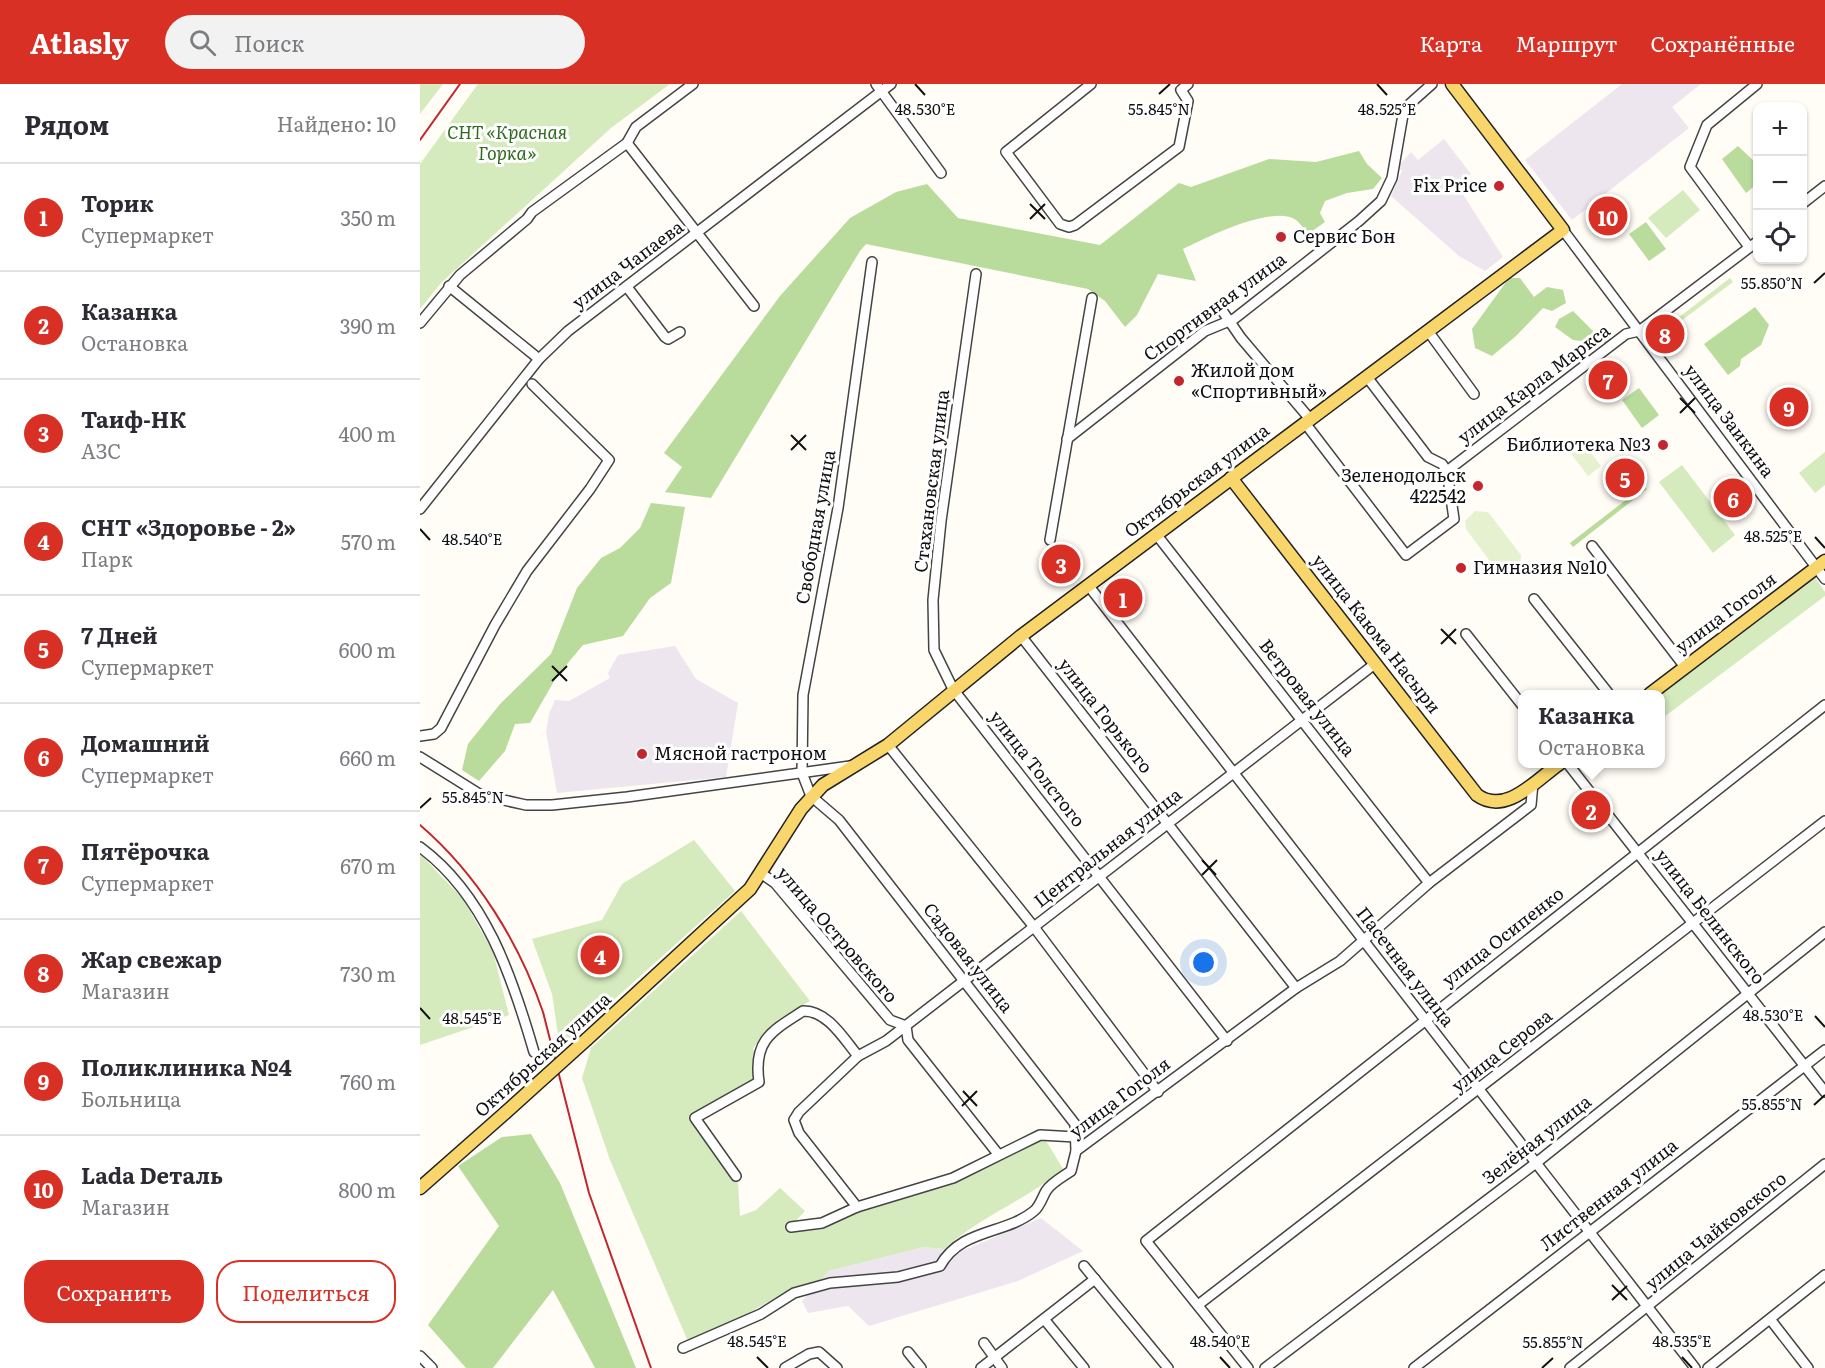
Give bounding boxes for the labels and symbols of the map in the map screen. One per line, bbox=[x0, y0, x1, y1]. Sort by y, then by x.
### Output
text: 48.530°E bbox=[895, 97, 955, 120]
text: 55.845°N bbox=[1128, 97, 1190, 120]
text: 48.525°E bbox=[1358, 97, 1416, 120]
park label: СНТ «Красная Горка» bbox=[447, 118, 568, 166]
place label: Fix Price bbox=[1413, 171, 1487, 198]
marker: Fix Price bbox=[1492, 179, 1506, 193]
pin: 10 bbox=[1588, 194, 1628, 238]
street label: улица Чапаева bbox=[566, 213, 689, 315]
place label: Сервис Бон bbox=[1293, 222, 1395, 249]
marker: Сервис Бон bbox=[1274, 230, 1288, 244]
street label: Спортивная улица bbox=[1137, 245, 1291, 367]
text: 55.850°N bbox=[1741, 271, 1803, 294]
pin: 8 bbox=[1646, 312, 1684, 356]
street label: улица Карла Маркса bbox=[1451, 316, 1615, 449]
place label: Жилой дом «Спортивный» bbox=[1191, 356, 1327, 404]
pin: 7 bbox=[1588, 358, 1628, 402]
street label: улица Заикина bbox=[1678, 358, 1782, 483]
marker: Жилой дом «Спортивный» bbox=[1172, 374, 1186, 388]
pin: 9 bbox=[1770, 384, 1808, 430]
street label: Стахановская улица bbox=[906, 387, 955, 574]
street label: Октябрьская улица bbox=[1118, 416, 1274, 543]
place label: Библиотека №3 bbox=[1506, 430, 1651, 457]
marker: Библиотека №3 bbox=[1656, 438, 1670, 452]
street label: Свободная улица bbox=[788, 447, 841, 606]
pin: 5 bbox=[1606, 456, 1644, 500]
place label: Зеленодольск 422542 bbox=[1341, 461, 1466, 509]
pin: 6 bbox=[1714, 476, 1752, 520]
marker: Зеленодольск 422542 bbox=[1471, 479, 1485, 493]
text: 48.525°E bbox=[1744, 524, 1802, 547]
text: 48.540°E bbox=[442, 527, 502, 550]
pin: 3 bbox=[1042, 542, 1080, 586]
street label: улица Каюма Насыри bbox=[1306, 547, 1448, 719]
place label: Гимназия №10 bbox=[1473, 553, 1607, 580]
marker: Гимназия №10 bbox=[1454, 561, 1468, 575]
street label: улица Гоголя bbox=[1669, 565, 1781, 659]
pin: 1 bbox=[1104, 576, 1142, 620]
street label: Ветровая улица bbox=[1254, 632, 1363, 762]
street label: улица Горького bbox=[1052, 652, 1160, 779]
street label: улица Толстого bbox=[984, 704, 1092, 832]
place label: Мясной гастроном bbox=[654, 739, 827, 766]
marker: Мясной гастроном bbox=[635, 747, 649, 761]
street label: Центральная улица bbox=[1027, 780, 1187, 913]
text: 55.845°N bbox=[442, 785, 504, 808]
pin: 2 bbox=[1572, 788, 1610, 832]
street label: улица Белинского bbox=[1650, 843, 1773, 989]
street label: улица Островского bbox=[771, 860, 905, 1008]
street label: улица Осипенко bbox=[1435, 879, 1569, 992]
street label: Садовая улица bbox=[918, 896, 1021, 1018]
street label: Пасечная улица bbox=[1351, 900, 1462, 1032]
pin: 4 bbox=[580, 932, 620, 978]
your location bbox=[1189, 948, 1218, 977]
street label: Октябрьская улица bbox=[468, 985, 616, 1123]
street label: улица Серова bbox=[1445, 1001, 1558, 1098]
text: 48.530°E bbox=[1743, 1003, 1803, 1026]
text: 48.545°E bbox=[442, 1006, 502, 1029]
street label: улица Гоголя bbox=[1063, 1050, 1175, 1144]
street label: Зелёная улица bbox=[1476, 1087, 1597, 1190]
text: 55.855°N bbox=[1741, 1092, 1803, 1115]
street label: Лиственная улица bbox=[1533, 1131, 1683, 1256]
street label: улица Чайковского bbox=[1638, 1164, 1792, 1295]
text: 48.545°E bbox=[727, 1329, 787, 1352]
text: 48.540°E bbox=[1190, 1329, 1250, 1352]
text: 48.535°E bbox=[1652, 1329, 1712, 1352]
text: 55.855°N bbox=[1522, 1330, 1584, 1353]

